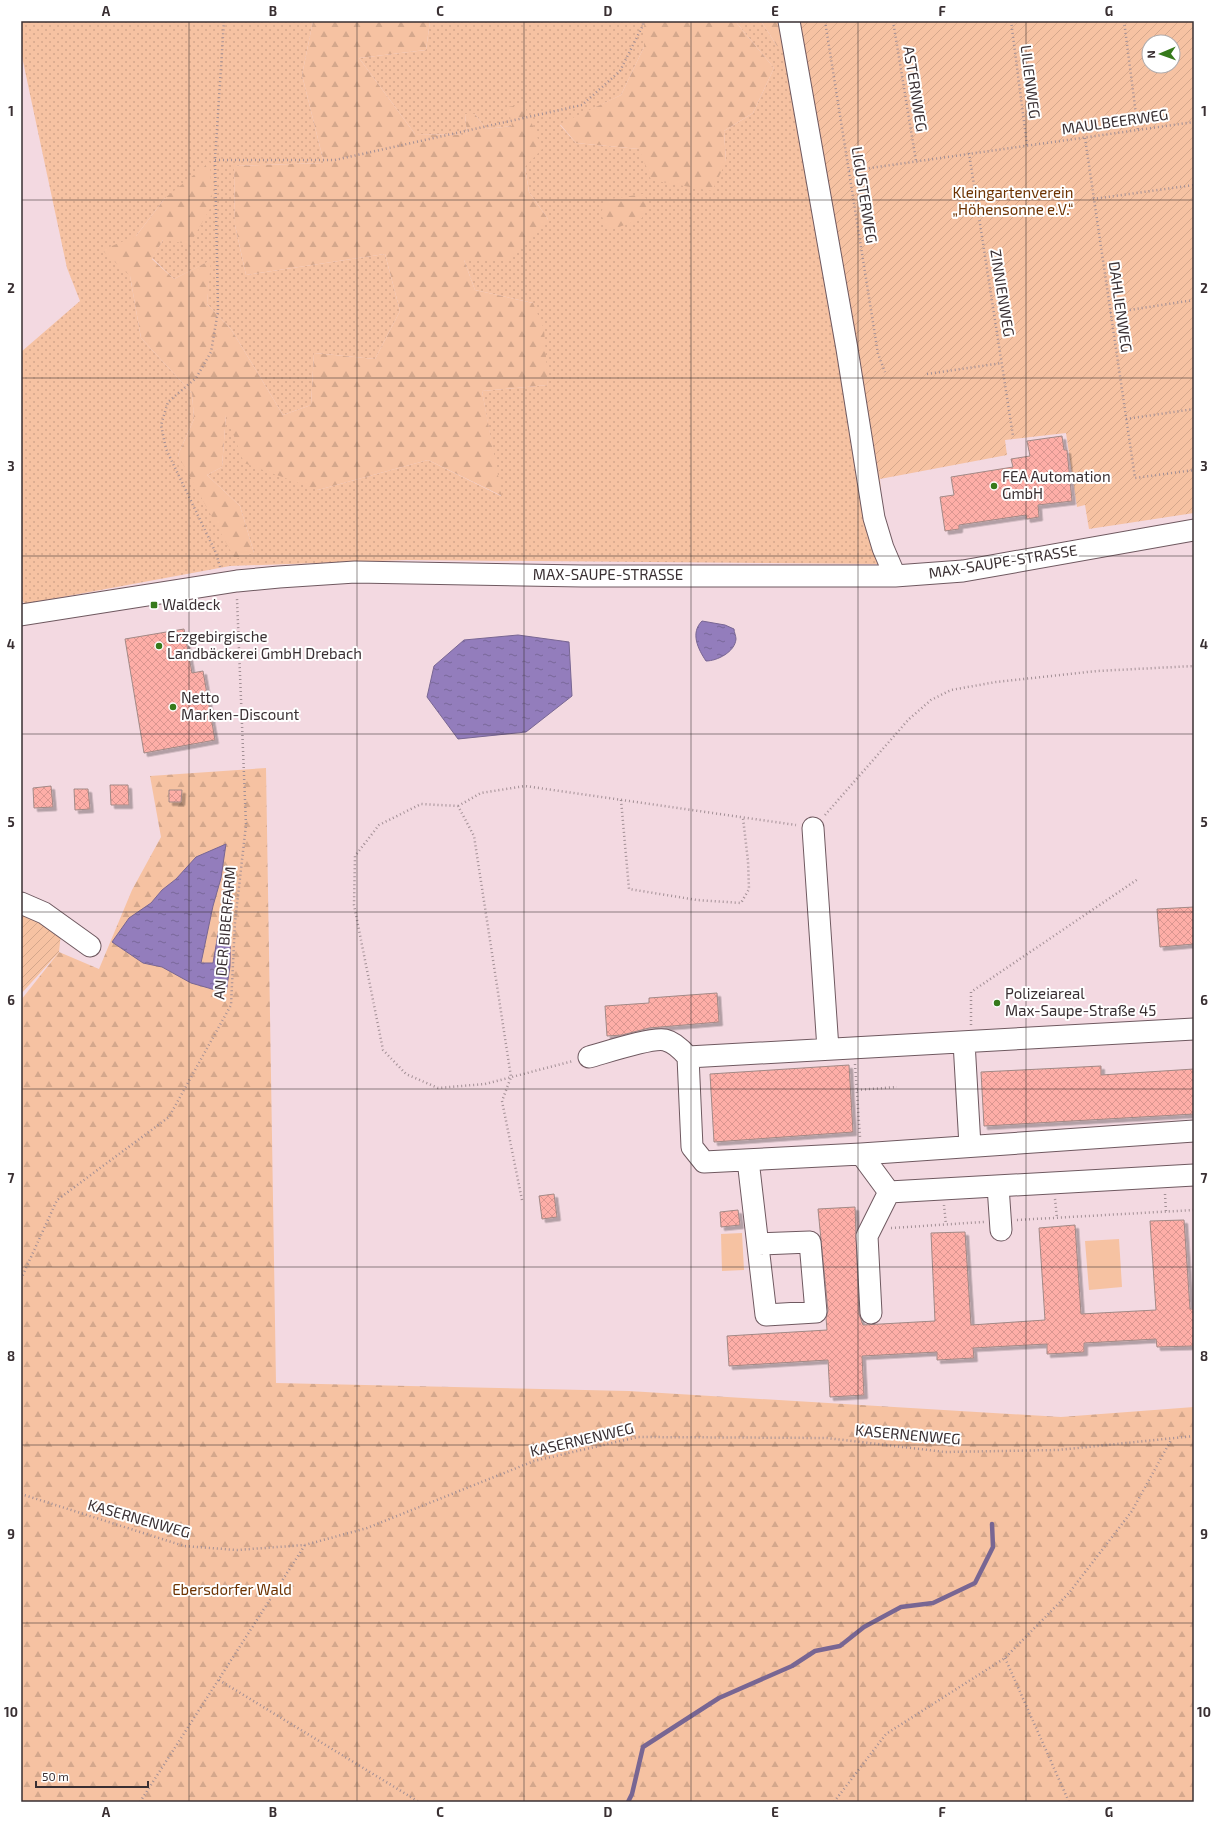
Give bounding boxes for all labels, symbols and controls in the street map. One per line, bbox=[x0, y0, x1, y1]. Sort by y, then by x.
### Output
text: A bbox=[102, 3, 111, 19]
text: B bbox=[269, 3, 277, 19]
text: C bbox=[436, 3, 444, 19]
text: D bbox=[604, 3, 613, 19]
text: E bbox=[771, 3, 779, 19]
text: F bbox=[938, 3, 946, 19]
text: G bbox=[1105, 3, 1113, 19]
north arrow bbox=[1141, 34, 1181, 74]
street label: LILIENWEG bbox=[1018, 44, 1044, 120]
street label: ASTERNWEG bbox=[900, 45, 932, 133]
text: N bbox=[1144, 50, 1157, 59]
text: 1 bbox=[8, 103, 14, 119]
text: 1 bbox=[1201, 103, 1207, 119]
street label: MAULBEERWEG bbox=[1060, 105, 1169, 137]
street label: LIGUSTERWEG bbox=[848, 145, 882, 245]
park label: Kleingartenverein „Höhensonne e.V.“ bbox=[952, 183, 1074, 218]
street label: ZINNIENWEG bbox=[987, 248, 1019, 338]
street label: DAHLIENWEG bbox=[1106, 260, 1136, 354]
text: 2 bbox=[7, 280, 15, 296]
text: 2 bbox=[1200, 280, 1208, 296]
text: 3 bbox=[7, 458, 15, 474]
text: 3 bbox=[1200, 458, 1208, 474]
place label: FEA Automation GmbH bbox=[1002, 467, 1111, 502]
marker: FEA Automation GmbH bbox=[989, 481, 999, 491]
street label: MAX-SAUPE-STRASSE bbox=[927, 540, 1078, 582]
street label: MAX-SAUPE-STRASSE bbox=[533, 565, 683, 583]
place label: Waldeck bbox=[162, 595, 221, 613]
marker: Waldeck bbox=[149, 600, 159, 610]
place label: Erzgebirgische Landbäckerei GmbH Drebach bbox=[167, 627, 362, 662]
text: 4 bbox=[7, 636, 15, 652]
text: 4 bbox=[1200, 636, 1208, 652]
marker: Erzgebirgische Landbäckerei GmbH Drebach bbox=[154, 641, 164, 651]
place label: Netto Marken-Discount bbox=[181, 688, 300, 723]
marker: Netto Marken-Discount bbox=[168, 702, 178, 712]
text: 5 bbox=[7, 814, 15, 830]
text: 5 bbox=[1200, 814, 1208, 830]
street label: AN DER BIBERFARM bbox=[209, 866, 239, 1000]
place label: Polizeiareal Max-Saupe-Straße 45 bbox=[1005, 984, 1156, 1019]
text: 6 bbox=[7, 992, 15, 1008]
text: 6 bbox=[1200, 992, 1208, 1008]
marker: Polizeiareal Max-Saupe-Straße 45 bbox=[992, 998, 1002, 1008]
text: 7 bbox=[8, 1170, 15, 1186]
text: 7 bbox=[1201, 1170, 1208, 1186]
text: 8 bbox=[7, 1348, 15, 1364]
text: 8 bbox=[1200, 1348, 1208, 1364]
street label: KASERNENWEG bbox=[528, 1418, 635, 1460]
street label: KASERNENWEG bbox=[855, 1420, 962, 1448]
street label: KASERNENWEG bbox=[86, 1495, 193, 1541]
text: 9 bbox=[7, 1526, 15, 1542]
text: 9 bbox=[1200, 1526, 1208, 1542]
park label: Ebersdorfer Wald bbox=[172, 1580, 292, 1598]
text: 10 bbox=[4, 1704, 18, 1720]
text: 10 bbox=[1197, 1704, 1211, 1720]
scale bar bbox=[36, 1763, 148, 1789]
text: 50 m bbox=[42, 1769, 69, 1783]
text: A bbox=[102, 1804, 111, 1820]
text: B bbox=[269, 1804, 277, 1820]
text: C bbox=[436, 1804, 444, 1820]
text: D bbox=[604, 1804, 613, 1820]
text: E bbox=[771, 1804, 779, 1820]
text: F bbox=[938, 1804, 946, 1820]
text: G bbox=[1105, 1804, 1113, 1820]

